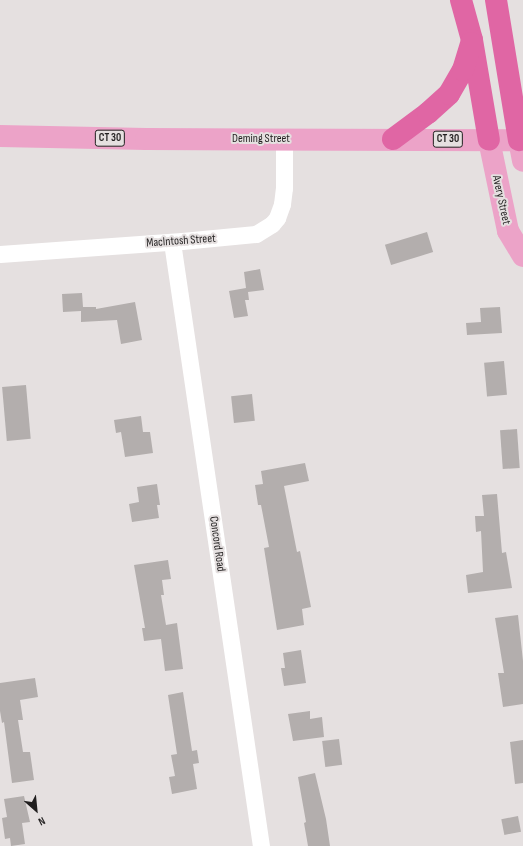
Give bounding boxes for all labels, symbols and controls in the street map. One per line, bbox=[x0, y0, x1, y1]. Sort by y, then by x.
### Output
road number: CT 30 bbox=[94, 129, 126, 147]
road number: CT 30 bbox=[432, 130, 464, 148]
street label: Deming Street bbox=[232, 132, 290, 146]
street label: Avery Street bbox=[489, 174, 513, 226]
street label: MacIntosh Street bbox=[146, 231, 216, 251]
street label: Concord Road bbox=[206, 515, 228, 573]
north arrow bbox=[16, 790, 56, 830]
text: N bbox=[36, 814, 47, 828]

